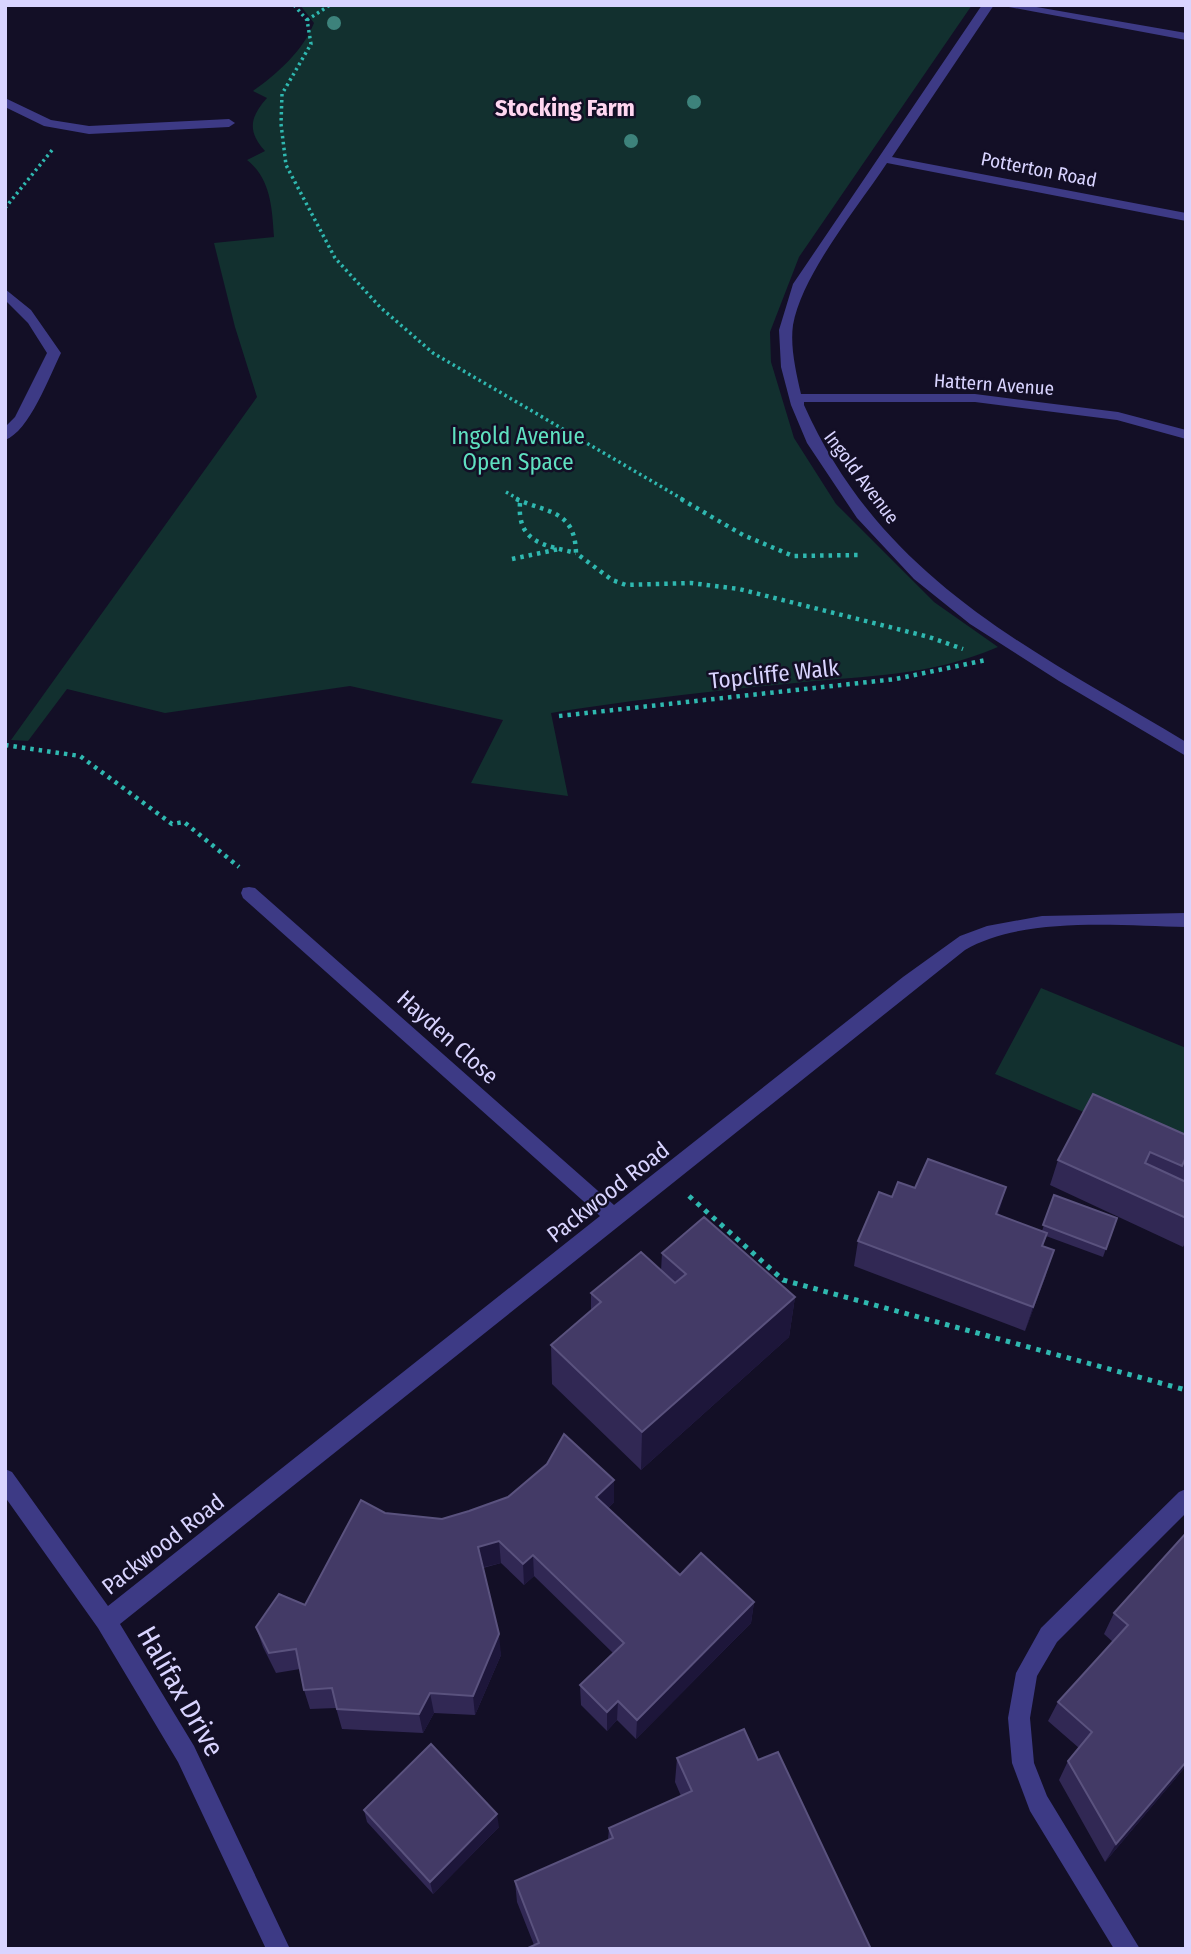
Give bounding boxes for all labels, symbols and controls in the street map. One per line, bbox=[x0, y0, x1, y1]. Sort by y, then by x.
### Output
district label: Stocking Farm bbox=[495, 94, 635, 122]
street label: Potterton Road bbox=[979, 147, 1099, 192]
street label: Hattern Avenue bbox=[933, 369, 1055, 400]
park label: Ingold Avenue Open Space bbox=[451, 422, 585, 476]
street label: Ingold Avenue bbox=[819, 426, 904, 528]
street label: Topcliffe Walk bbox=[708, 653, 841, 695]
street label: Hayden Close bbox=[391, 984, 505, 1090]
street label: Packwood Road bbox=[541, 1136, 675, 1248]
street label: Packwood Road bbox=[96, 1488, 230, 1600]
street label: Halifax Drive bbox=[130, 1620, 231, 1762]

